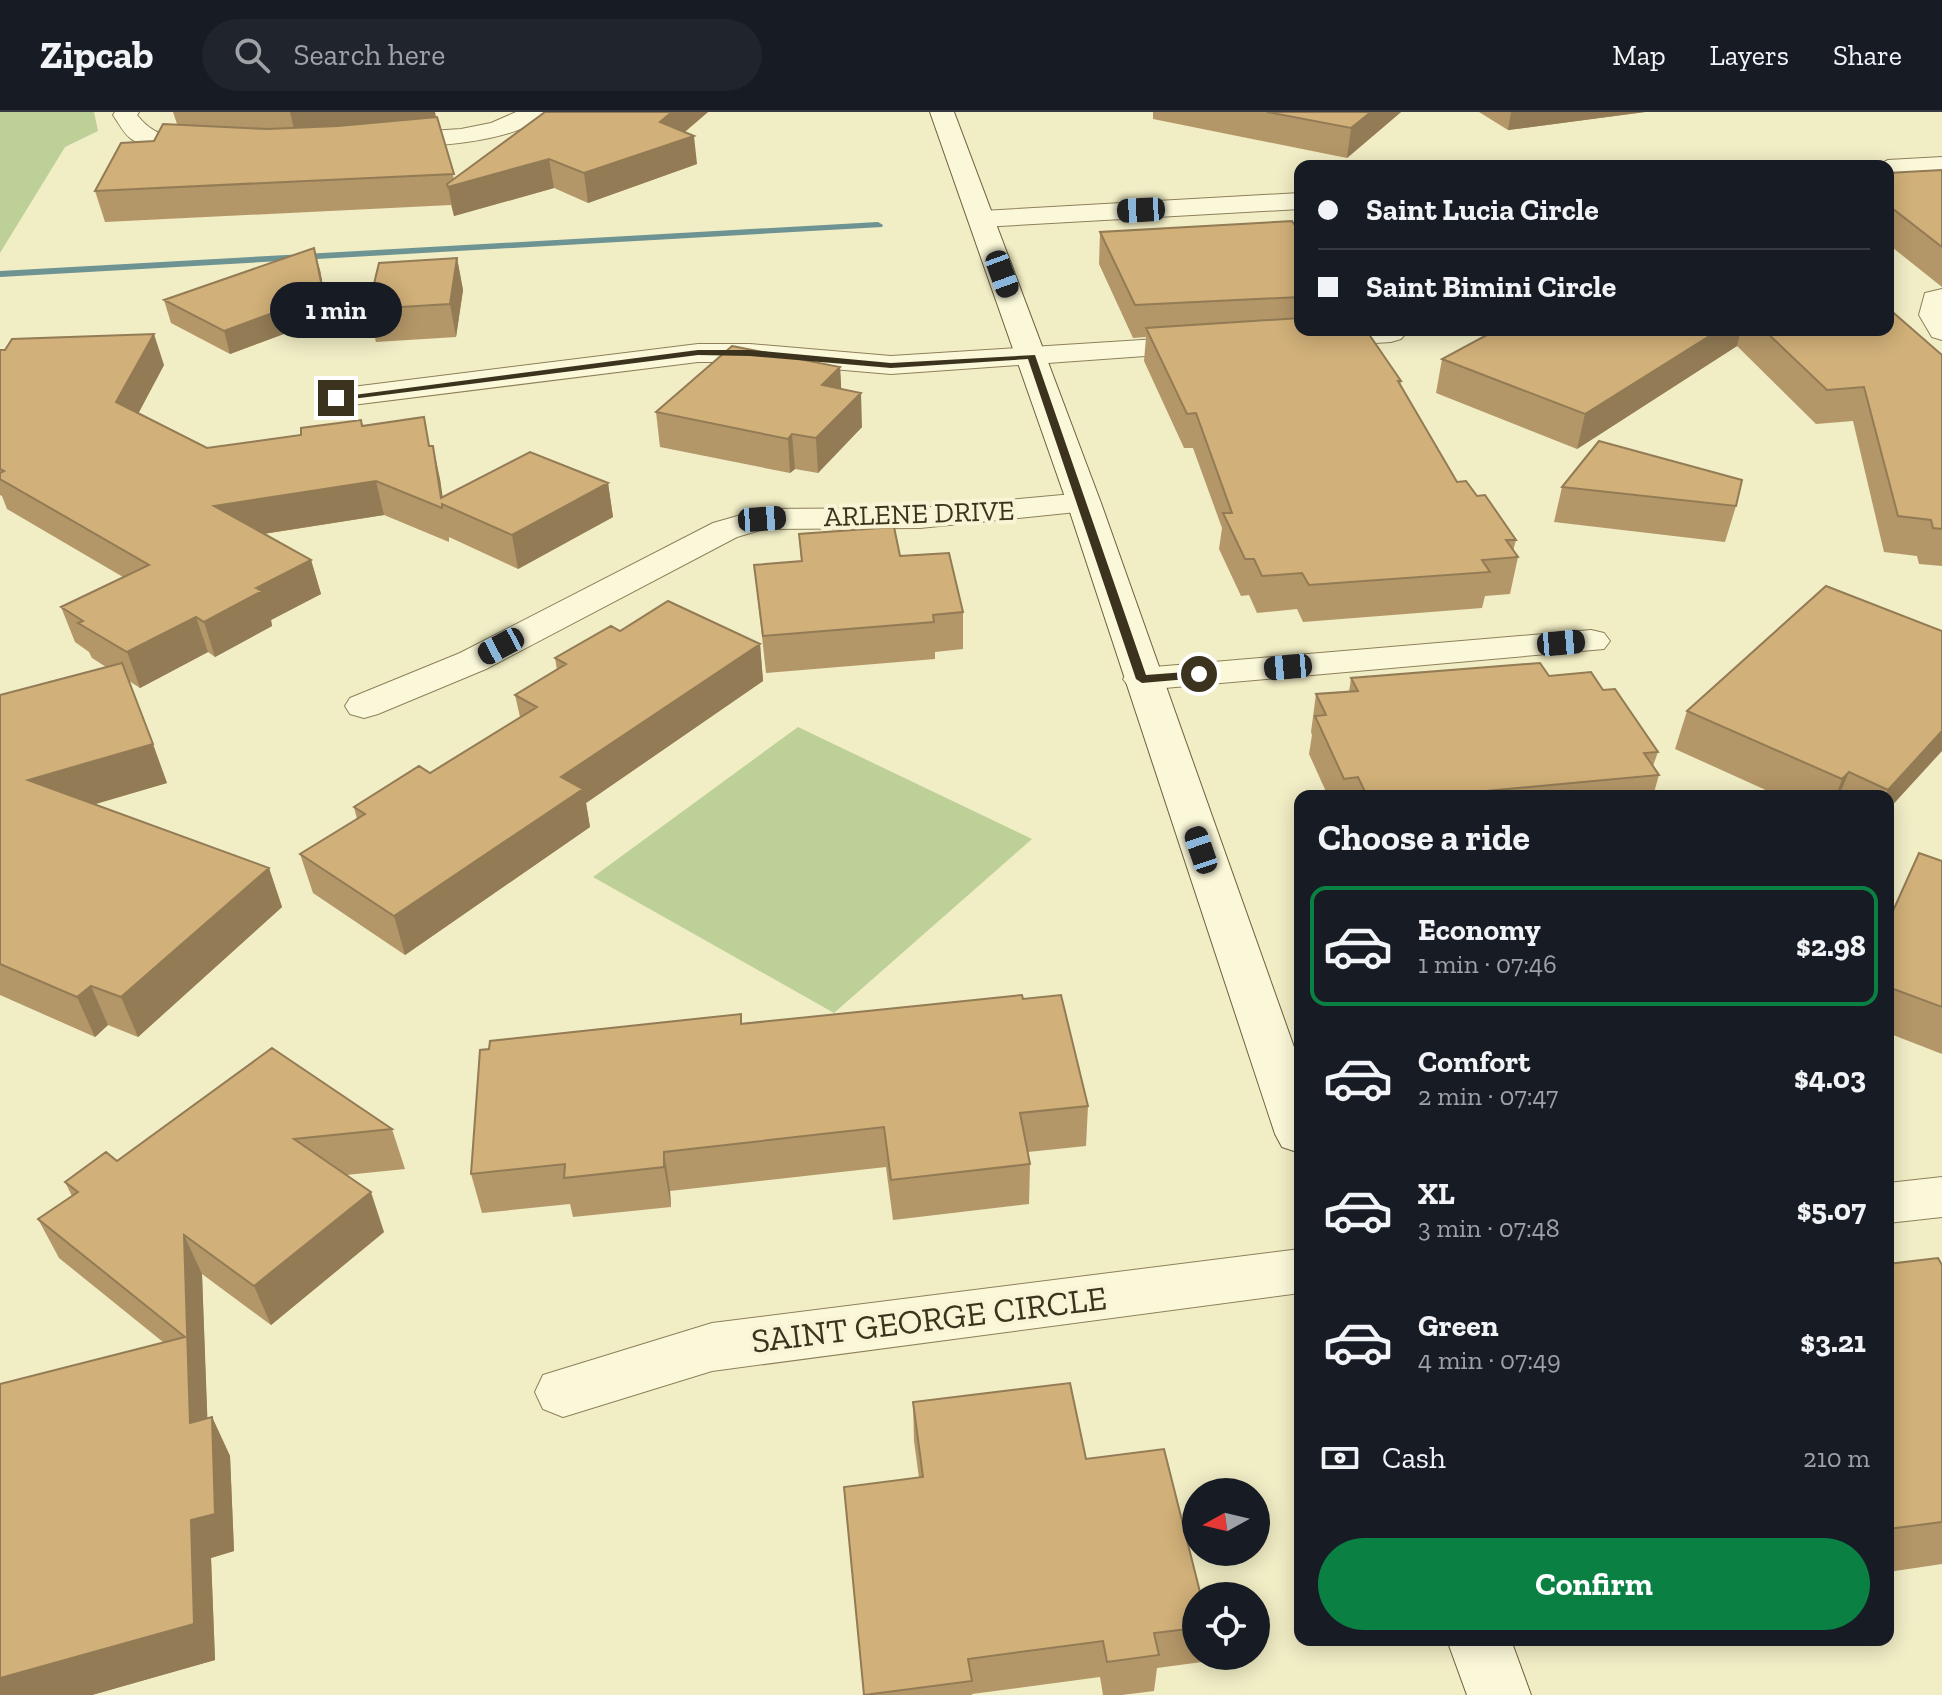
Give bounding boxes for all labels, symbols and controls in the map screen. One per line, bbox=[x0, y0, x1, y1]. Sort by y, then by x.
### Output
search box bbox=[202, 19, 762, 91]
text: Zipcab bbox=[40, 32, 154, 78]
icon: search bbox=[230, 33, 274, 77]
text: Search here bbox=[294, 37, 445, 73]
text: Map bbox=[1612, 39, 1666, 72]
text: Layers bbox=[1710, 39, 1789, 72]
text: Share bbox=[1833, 39, 1902, 72]
text: Saint Lucia Circle bbox=[1366, 192, 1599, 228]
car bbox=[1116, 197, 1166, 223]
car bbox=[983, 247, 1021, 301]
text: Saint Bimini Circle bbox=[1366, 269, 1616, 305]
callout: 1 min bbox=[270, 282, 402, 338]
text: 1 min bbox=[305, 294, 367, 326]
route end bbox=[318, 380, 354, 416]
street label: ARLENE DRIVE bbox=[823, 494, 1015, 533]
car bbox=[737, 505, 787, 533]
car bbox=[474, 624, 528, 668]
car bbox=[1536, 629, 1586, 657]
car bbox=[1263, 653, 1313, 681]
route start bbox=[1181, 656, 1217, 692]
text: Choose a ride bbox=[1318, 816, 1530, 859]
car bbox=[1182, 823, 1220, 877]
icon: car bbox=[1322, 910, 1394, 982]
text: Economy bbox=[1418, 912, 1541, 948]
text: $2.98 bbox=[1796, 928, 1866, 964]
text: 1 min · 07:46 bbox=[1418, 948, 1557, 980]
icon: car bbox=[1322, 1042, 1394, 1114]
text: Comfort bbox=[1418, 1044, 1530, 1080]
text: $4.03 bbox=[1794, 1060, 1866, 1096]
text: 2 min · 07:47 bbox=[1418, 1080, 1558, 1112]
icon: car bbox=[1322, 1174, 1394, 1246]
text: XL bbox=[1418, 1176, 1455, 1212]
text: $5.07 bbox=[1797, 1192, 1866, 1228]
text: 3 min · 07:48 bbox=[1418, 1212, 1560, 1244]
street label: SAINT GEORGE CIRCLE bbox=[749, 1277, 1109, 1362]
icon: car bbox=[1322, 1306, 1394, 1378]
text: Green bbox=[1418, 1308, 1498, 1344]
text: $3.21 bbox=[1800, 1324, 1866, 1360]
text: 4 min · 07:49 bbox=[1418, 1344, 1561, 1376]
icon: cash bbox=[1318, 1436, 1362, 1480]
text: Cash bbox=[1382, 1440, 1446, 1476]
text: 210 m bbox=[1803, 1442, 1870, 1474]
north arrow bbox=[1182, 1478, 1270, 1566]
map controls bbox=[1182, 1478, 1270, 1670]
button: Confirm bbox=[1318, 1538, 1870, 1630]
button: locate bbox=[1182, 1582, 1270, 1670]

